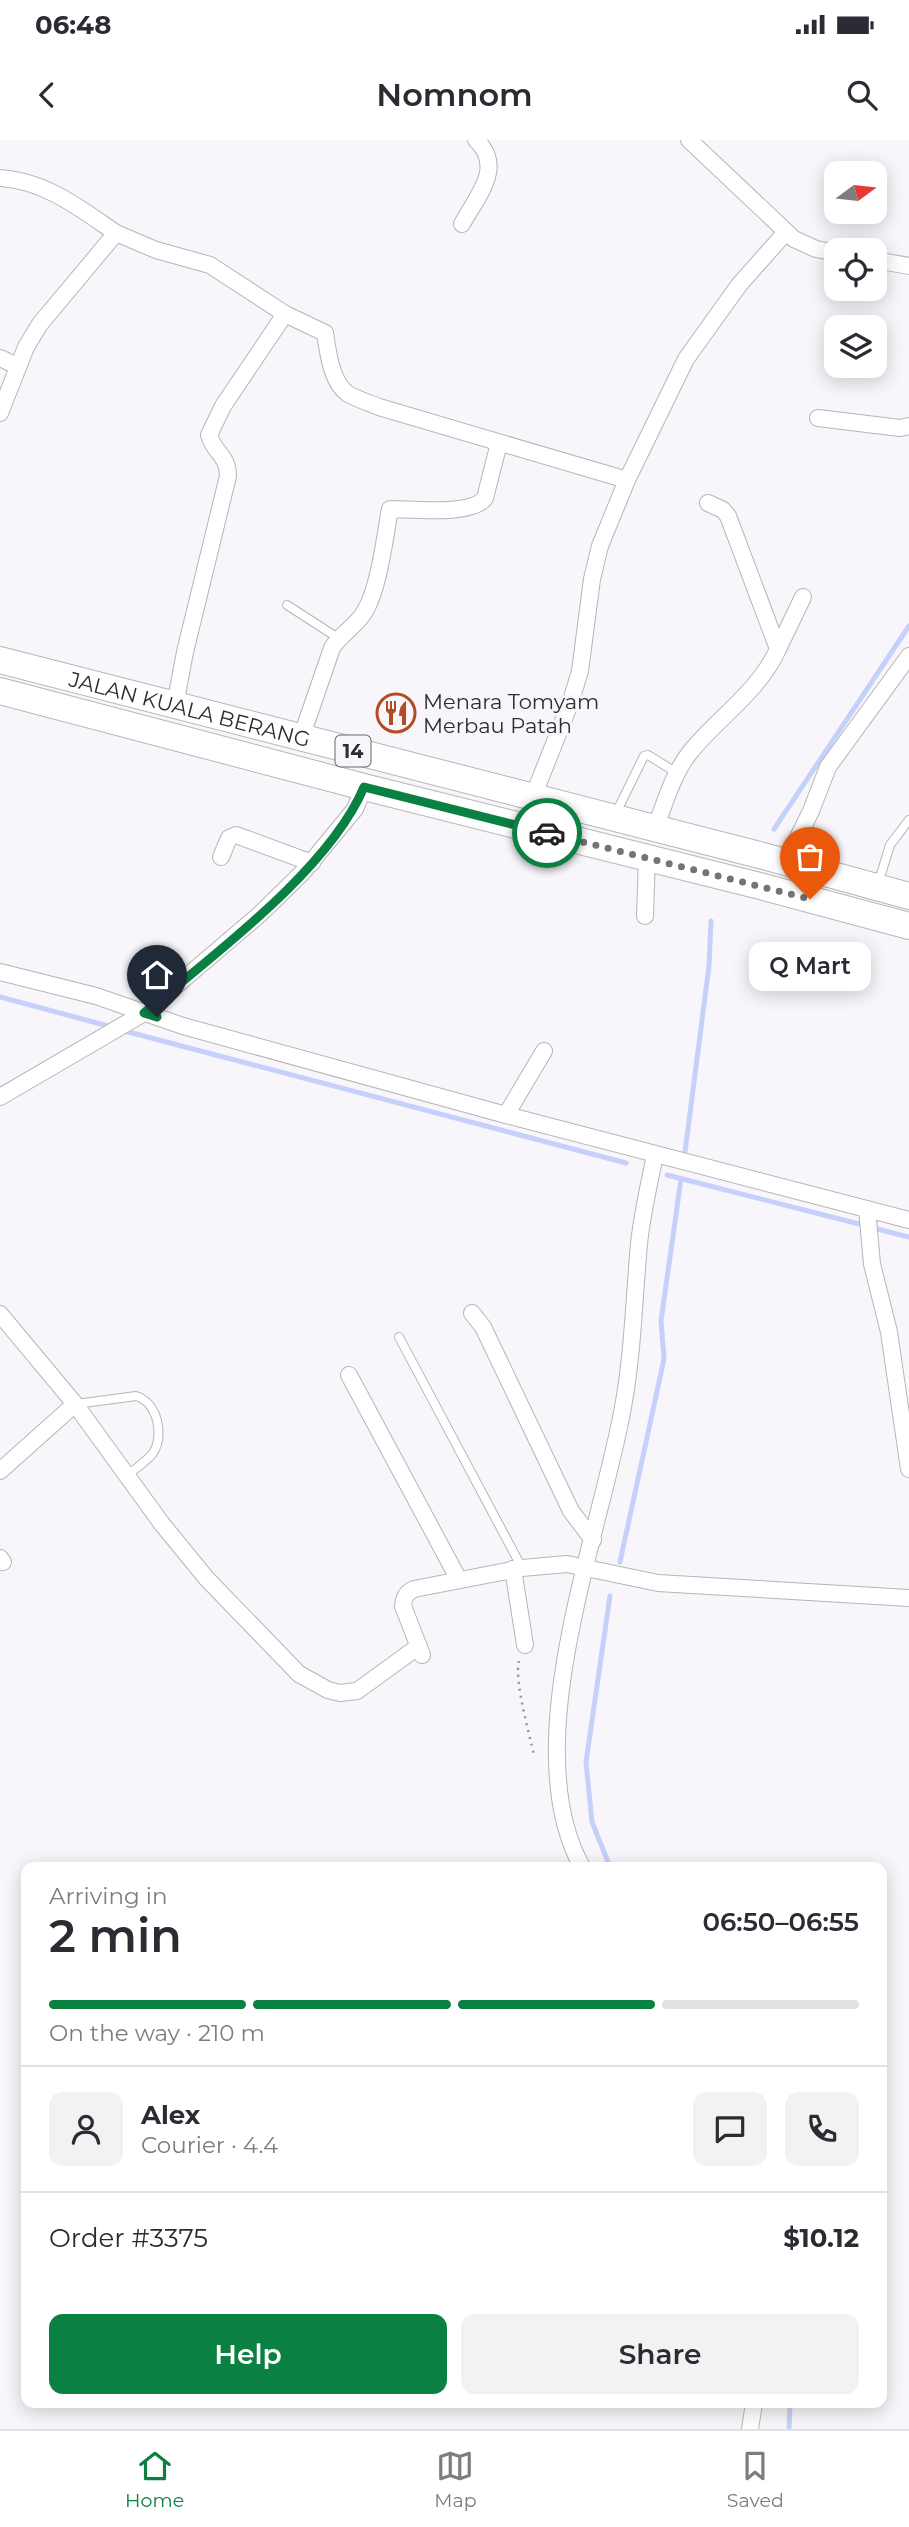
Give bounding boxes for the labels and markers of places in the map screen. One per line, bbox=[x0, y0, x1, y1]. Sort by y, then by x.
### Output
place label: Menara Tomyam Merbau Patah bbox=[423, 689, 599, 738]
restaurant icon: Menara Tomyam Merbau Patah bbox=[375, 692, 417, 734]
pin bbox=[780, 827, 840, 899]
callout: Q Mart bbox=[749, 941, 871, 990]
pin bbox=[127, 945, 187, 1017]

